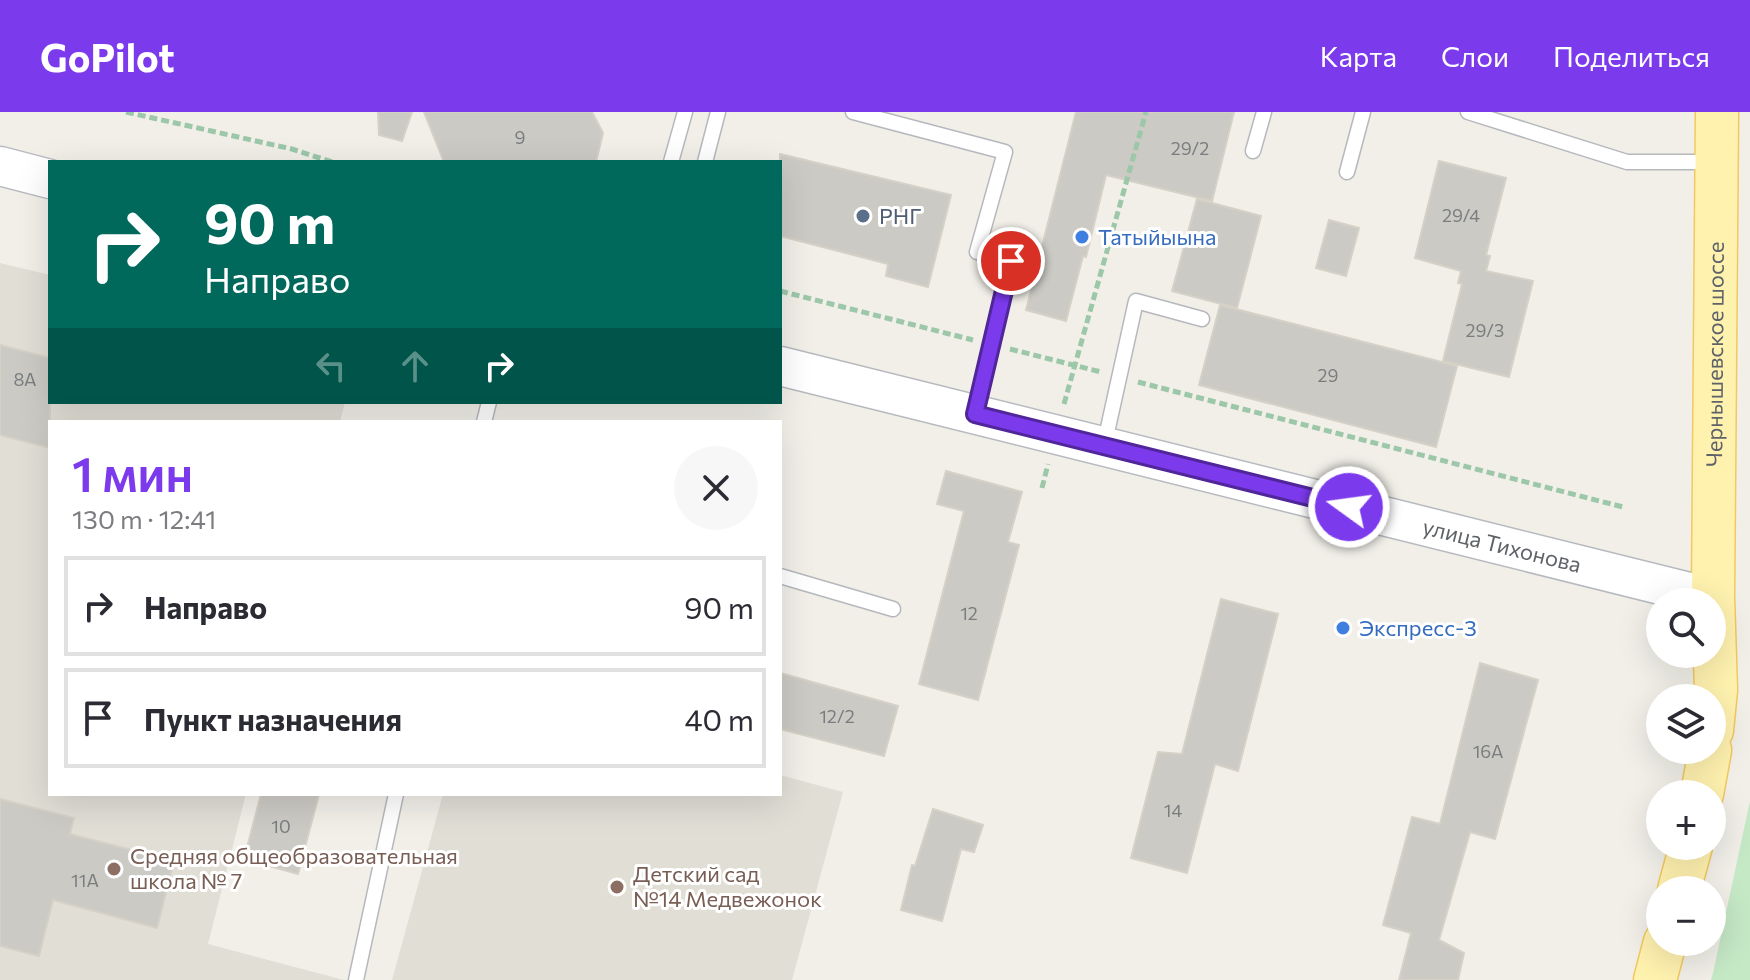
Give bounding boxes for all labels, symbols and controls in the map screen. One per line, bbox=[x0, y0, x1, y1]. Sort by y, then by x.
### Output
text: GoPilot bbox=[40, 33, 175, 80]
text: Карта bbox=[1320, 39, 1397, 73]
text: Слои bbox=[1441, 39, 1509, 73]
text: Поделиться bbox=[1553, 39, 1710, 73]
house number: 9 bbox=[515, 126, 525, 148]
house number: 29/2 bbox=[1171, 137, 1209, 159]
text: 90 m bbox=[204, 187, 335, 256]
icon: right bbox=[72, 192, 176, 296]
place label: РНГ bbox=[879, 202, 922, 229]
house number: 29/4 bbox=[1442, 204, 1480, 226]
marker: РНГ bbox=[854, 207, 872, 225]
place label: Татыйыына bbox=[1098, 223, 1216, 250]
pin bbox=[977, 227, 1045, 295]
marker: Татыйыына bbox=[1073, 228, 1091, 246]
icon: arrive bbox=[989, 239, 1033, 283]
street label: Чернышевское шоссе bbox=[1700, 241, 1729, 467]
text: Направо bbox=[204, 256, 350, 300]
house number: 29/3 bbox=[1466, 319, 1504, 341]
icon: left bbox=[309, 344, 353, 388]
icon: ahead bbox=[393, 344, 437, 388]
icon: right bbox=[477, 344, 521, 388]
house number: 29 bbox=[1318, 364, 1338, 386]
house number: 8А bbox=[14, 368, 36, 390]
text: 1 мин bbox=[72, 443, 193, 502]
button: close bbox=[674, 446, 758, 530]
position arrow bbox=[1307, 465, 1391, 549]
text: 130 m · 12:41 bbox=[72, 503, 216, 534]
street label: улица Тихонова bbox=[1420, 512, 1584, 578]
icon: right bbox=[76, 584, 120, 628]
text: Направо bbox=[144, 588, 267, 625]
text: 90 m bbox=[684, 588, 754, 625]
map controls bbox=[1646, 588, 1726, 956]
button: search bbox=[1646, 588, 1726, 668]
house number: 12 bbox=[960, 602, 978, 624]
place label: Экспресс-3 bbox=[1359, 614, 1477, 641]
marker: Экспресс-3 bbox=[1334, 619, 1352, 637]
button: layers bbox=[1646, 684, 1726, 764]
icon: arrive bbox=[76, 696, 120, 740]
text: Пункт назначения bbox=[144, 700, 402, 737]
text: 40 m bbox=[685, 700, 754, 737]
house number: 12/2 bbox=[819, 705, 855, 727]
house number: 16А bbox=[1473, 740, 1503, 762]
button: + bbox=[1646, 780, 1726, 860]
house number: 14 bbox=[1164, 799, 1182, 821]
house number: 10 bbox=[271, 815, 291, 837]
place label: Cредняя общеобразовательная школа № 7 bbox=[130, 842, 458, 894]
marker: Cредняя общеобразовательная школа № 7 bbox=[105, 860, 123, 878]
place label: Детский сад №14 Медвежонок bbox=[633, 860, 822, 912]
house number: 11А bbox=[71, 869, 99, 891]
button: − bbox=[1646, 876, 1726, 956]
marker: Детский сад №14 Медвежонок bbox=[608, 878, 626, 896]

